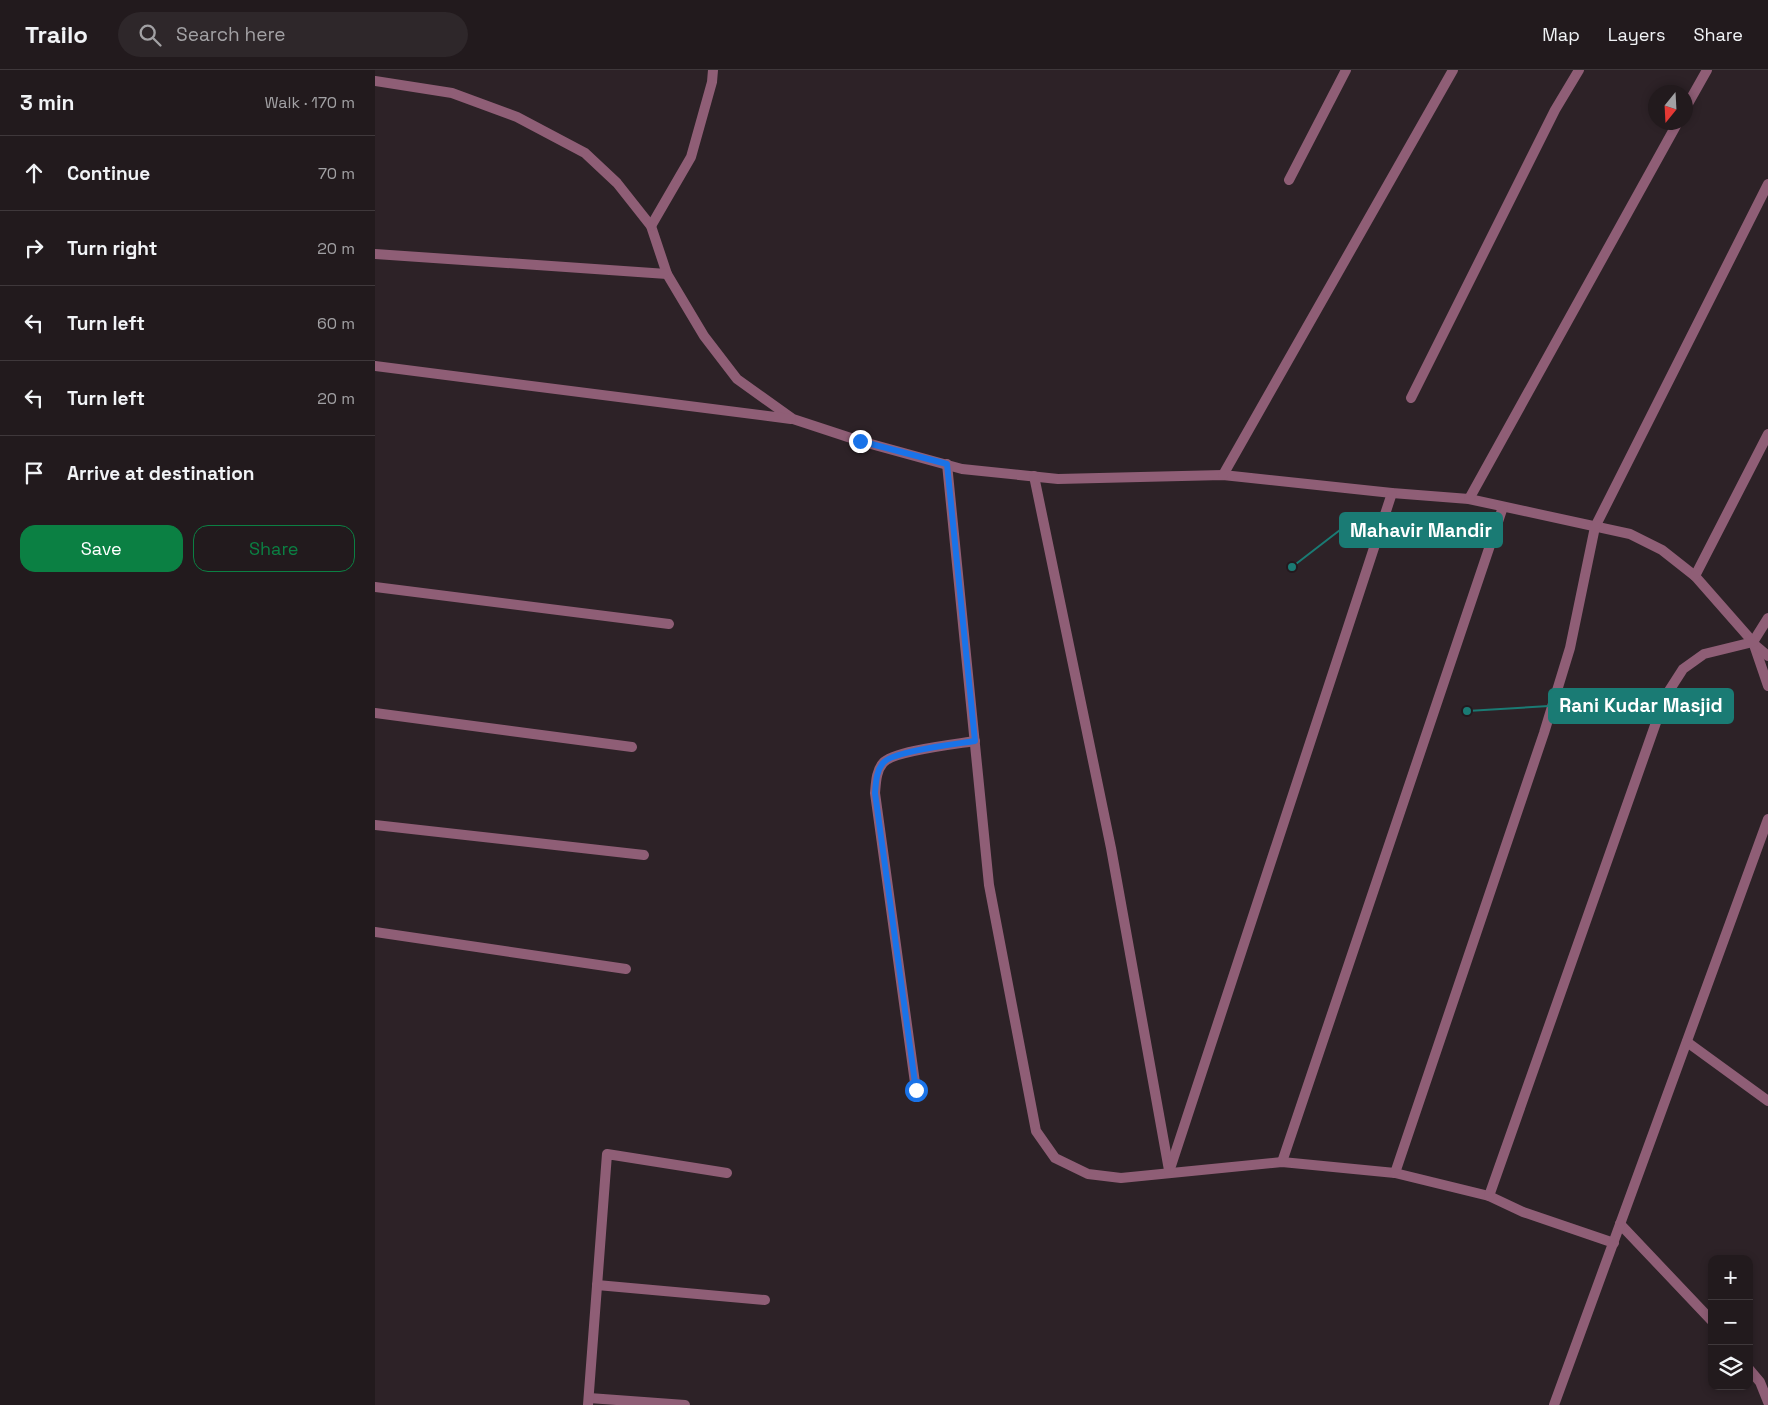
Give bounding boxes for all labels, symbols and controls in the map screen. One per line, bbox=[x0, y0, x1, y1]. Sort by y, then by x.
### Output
search box bbox=[118, 12, 468, 57]
text: Trailo bbox=[25, 19, 88, 50]
icon: search bbox=[136, 21, 164, 49]
text: Search here bbox=[176, 22, 286, 47]
text: Map bbox=[1542, 23, 1580, 46]
text: Layers bbox=[1608, 23, 1665, 46]
text: Share bbox=[1693, 23, 1743, 46]
north arrow bbox=[1648, 85, 1693, 130]
text: 3 min bbox=[20, 89, 75, 116]
text: Walk · 170 m bbox=[265, 92, 355, 113]
icon: ahead bbox=[20, 159, 48, 187]
text: Continue bbox=[67, 161, 150, 186]
text: 70 m bbox=[318, 163, 355, 184]
icon: right bbox=[20, 234, 48, 262]
text: Turn right bbox=[67, 236, 157, 261]
text: 20 m bbox=[317, 238, 355, 259]
icon: left bbox=[20, 309, 48, 337]
text: Turn left bbox=[67, 311, 145, 336]
text: 60 m bbox=[317, 313, 355, 334]
icon: left bbox=[20, 384, 48, 412]
text: Turn left bbox=[67, 386, 145, 411]
text: 20 m bbox=[317, 388, 355, 409]
route end bbox=[849, 430, 872, 453]
icon: arrive bbox=[20, 459, 48, 487]
text: Arrive at destination bbox=[67, 461, 255, 486]
callout: Mahavir Mandir bbox=[1340, 513, 1502, 547]
text: Mahavir Mandir bbox=[1350, 518, 1492, 543]
button: Save bbox=[20, 525, 183, 572]
button: Share bbox=[193, 525, 355, 572]
callout: Rani Kudar Masjid bbox=[1549, 689, 1733, 723]
text: Rani Kudar Masjid bbox=[1559, 693, 1723, 718]
route start bbox=[905, 1079, 928, 1102]
map controls bbox=[1708, 1255, 1753, 1390]
button: + bbox=[1708, 1255, 1753, 1300]
button: − bbox=[1708, 1300, 1753, 1345]
button: layers bbox=[1708, 1345, 1753, 1390]

